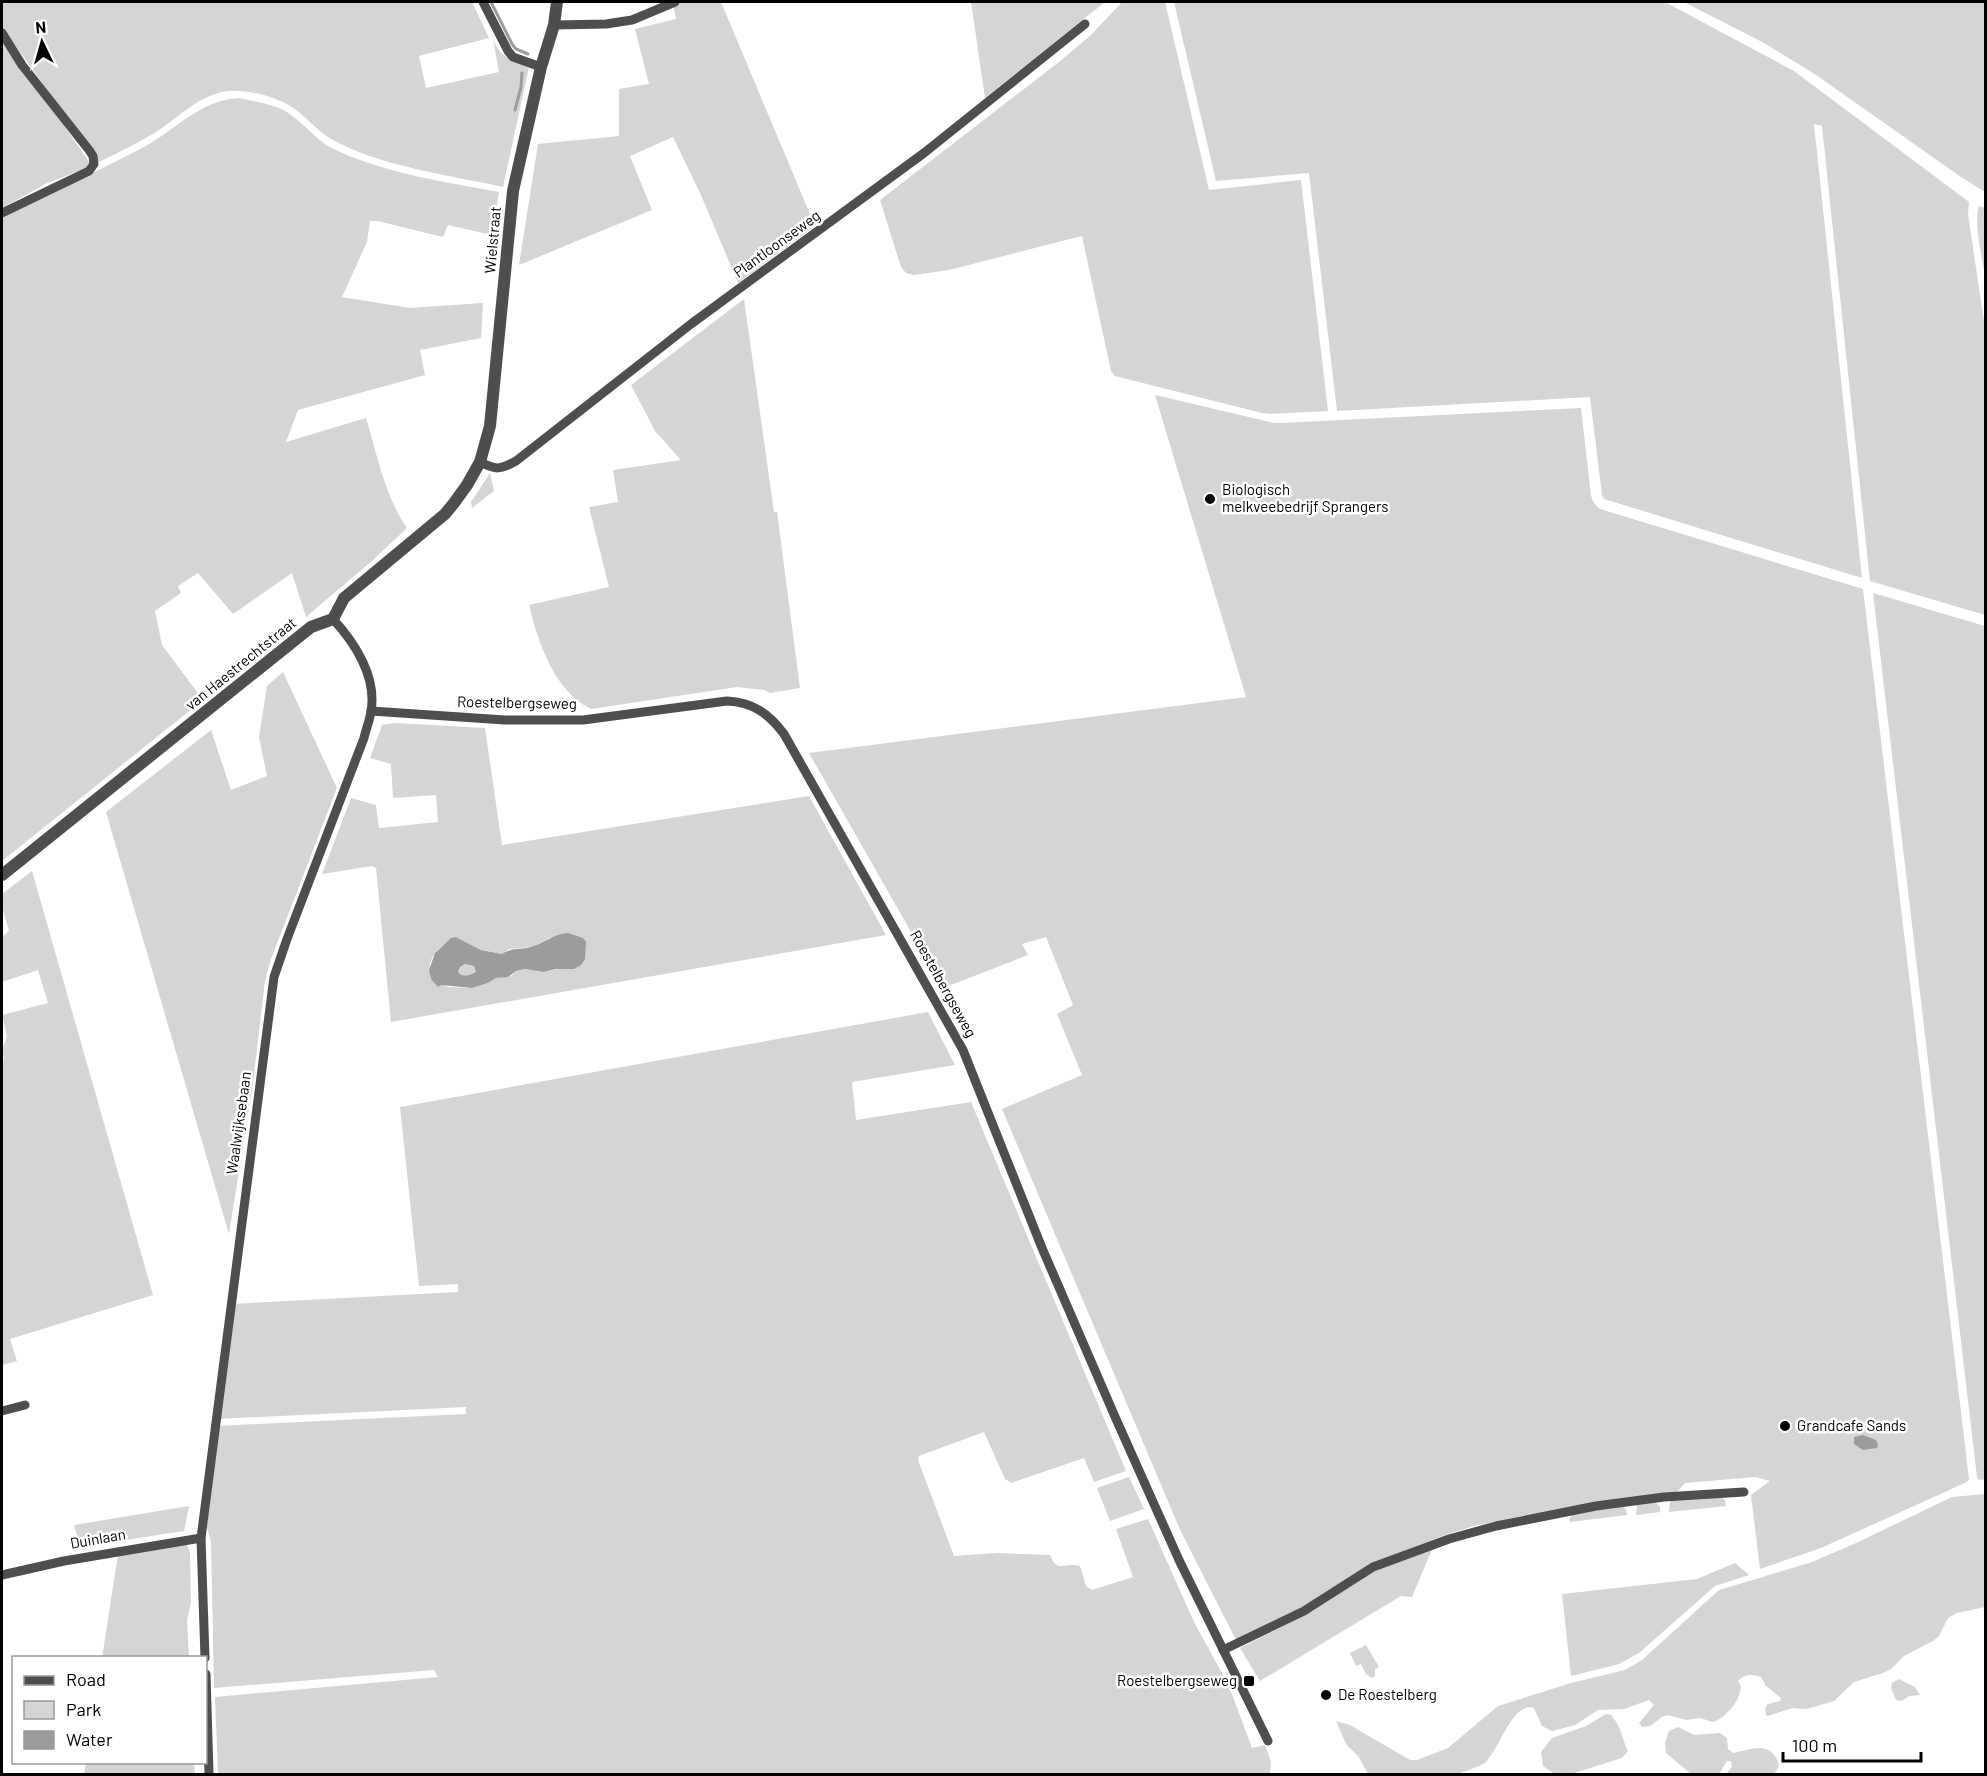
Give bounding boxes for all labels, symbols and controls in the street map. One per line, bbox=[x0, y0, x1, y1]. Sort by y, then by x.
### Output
north arrow bbox=[12, 12, 72, 72]
text: N bbox=[35, 17, 47, 36]
street label: Wielstraat bbox=[480, 206, 504, 274]
street label: Plantloonseweg bbox=[729, 206, 823, 281]
place label: Biologisch melkveebedrijf Sprangers bbox=[1222, 480, 1389, 515]
marker: Biologisch melkveebedrijf Sprangers bbox=[1203, 492, 1217, 506]
street label: van Haestrechtstraat bbox=[181, 613, 299, 713]
street label: Roestelbergseweg bbox=[457, 692, 577, 712]
street label: Roestelbergseweg bbox=[907, 927, 981, 1040]
street label: Waalwijksebaan bbox=[222, 1070, 254, 1176]
place label: Grandcafe Sands bbox=[1797, 1416, 1906, 1434]
marker: Grandcafe Sands bbox=[1778, 1419, 1792, 1433]
street label: Duinlaan bbox=[69, 1524, 127, 1552]
legend bbox=[12, 1656, 207, 1764]
text: Road bbox=[66, 1668, 106, 1690]
place label: Roestelbergseweg bbox=[1117, 1671, 1237, 1689]
marker: Roestelbergseweg bbox=[1242, 1674, 1256, 1688]
place label: De Roestelberg bbox=[1338, 1685, 1437, 1703]
marker: De Roestelberg bbox=[1319, 1688, 1333, 1702]
text: Park bbox=[66, 1698, 101, 1720]
scale bar bbox=[1783, 1725, 1921, 1763]
text: Water bbox=[66, 1728, 113, 1750]
text: 100 m bbox=[1792, 1734, 1837, 1756]

